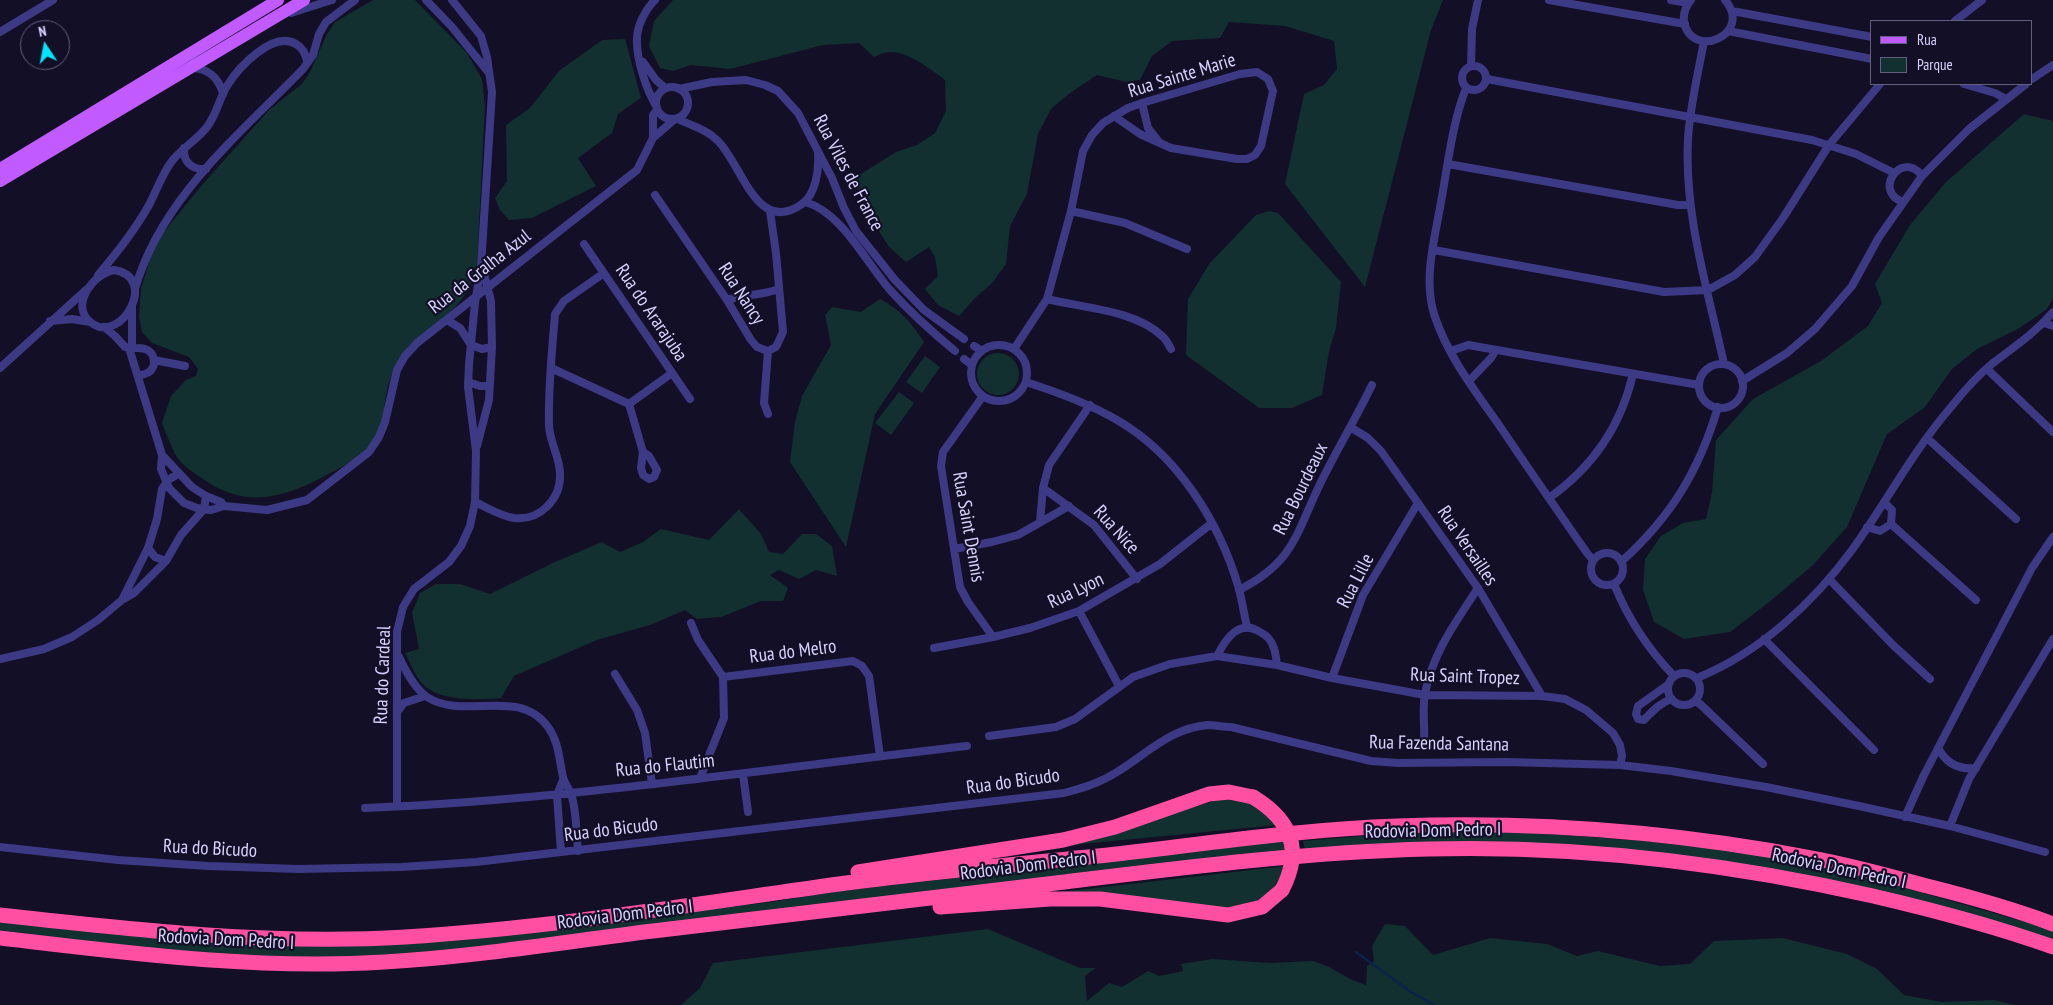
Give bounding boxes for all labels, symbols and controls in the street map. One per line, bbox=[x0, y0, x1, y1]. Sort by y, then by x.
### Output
north arrow bbox=[20, 20, 70, 70]
legend bbox=[1870, 20, 2033, 85]
text: N bbox=[37, 22, 48, 41]
text: Rua bbox=[1917, 30, 1937, 49]
street label: Rua Sainte Marie bbox=[1126, 49, 1238, 103]
text: Parque bbox=[1917, 55, 1953, 74]
street label: Rua Viles de France bbox=[808, 111, 888, 235]
street label: Rua da Gralha Azul bbox=[424, 225, 536, 319]
street label: Rua Nancy bbox=[713, 259, 769, 329]
street label: Rua do Ararajuba bbox=[610, 260, 692, 366]
street label: Rua Bourdeaux bbox=[1269, 439, 1333, 539]
street label: Rua Saint Dennis bbox=[947, 470, 989, 584]
street label: Rua Nice bbox=[1088, 501, 1144, 559]
street label: Rua Versailles bbox=[1432, 502, 1502, 590]
street label: Rua Lille bbox=[1333, 550, 1379, 612]
street label: Rua Lyon bbox=[1044, 568, 1108, 614]
street label: Rua do Cardeal bbox=[370, 625, 396, 725]
street label: Rua do Melro bbox=[748, 635, 838, 669]
street label: Rua Saint Tropez bbox=[1410, 664, 1520, 690]
street label: Rua Fazenda Santana bbox=[1369, 731, 1509, 757]
street label: Rua do Flautim bbox=[614, 749, 716, 783]
street label: Rua do Bicudo bbox=[965, 764, 1061, 800]
street label: Rua do Bicudo bbox=[563, 813, 659, 847]
street label: Rodovia Dom Pedro I bbox=[1365, 818, 1501, 844]
street label: Rua do Bicudo bbox=[162, 835, 258, 863]
street label: Rodovia Dom Pedro I bbox=[1770, 844, 1908, 894]
street label: Rodovia Dom Pedro I bbox=[959, 846, 1097, 886]
street label: Rodovia Dom Pedro I bbox=[556, 895, 694, 935]
street label: Rodovia Dom Pedro I bbox=[157, 925, 295, 955]

